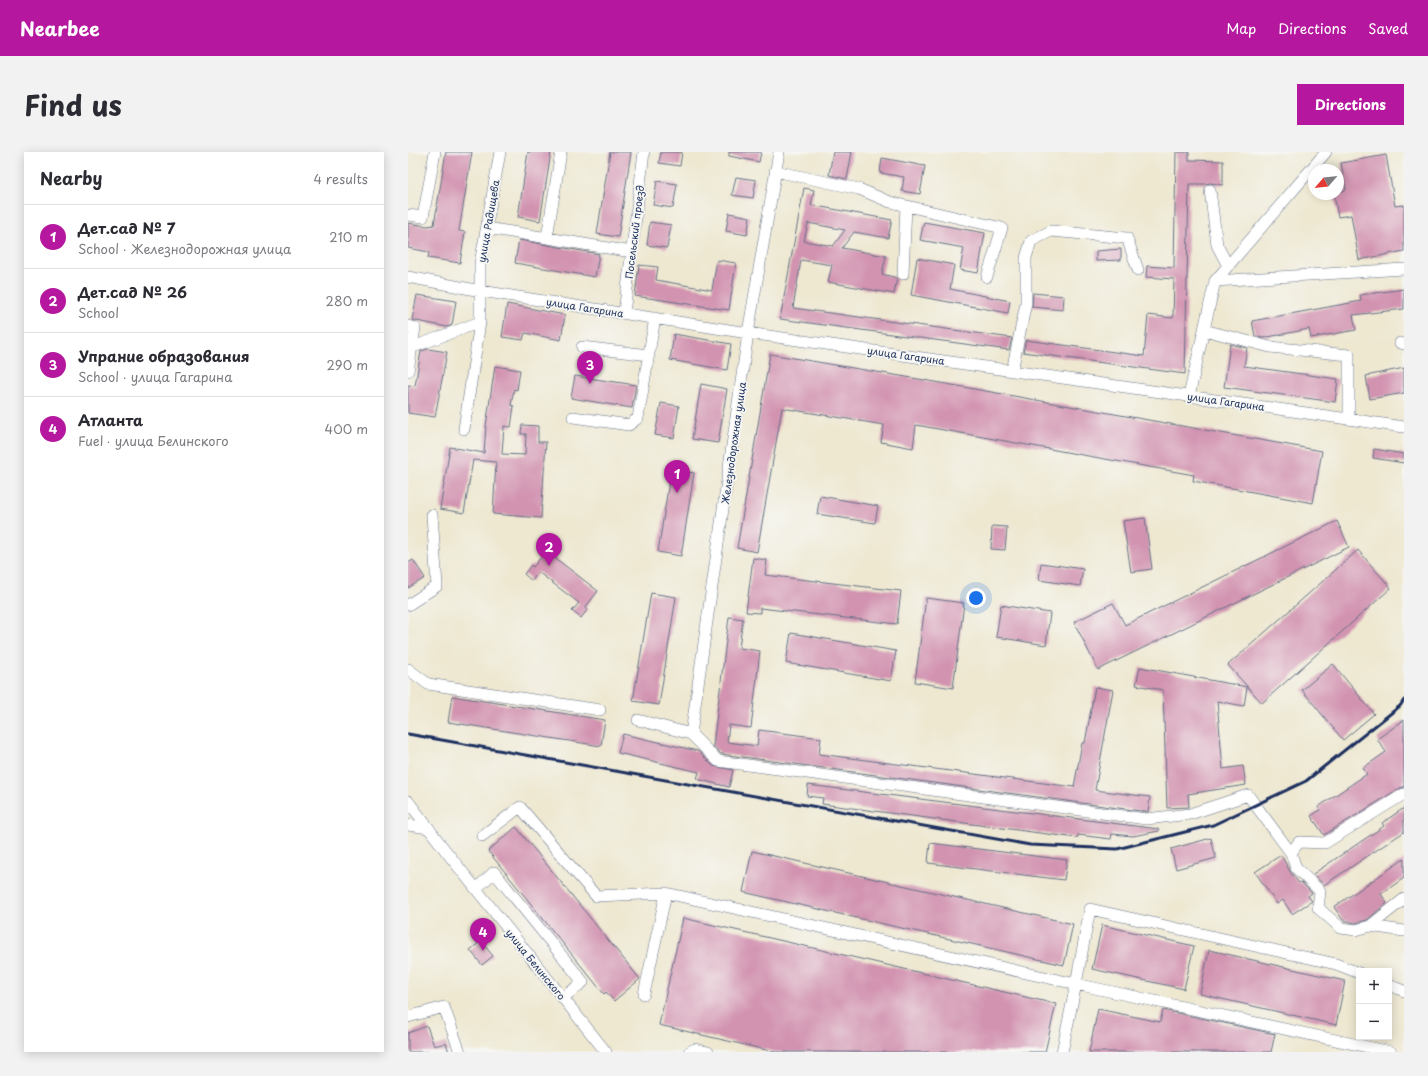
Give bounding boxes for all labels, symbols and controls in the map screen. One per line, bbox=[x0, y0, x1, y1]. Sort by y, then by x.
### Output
text: Nearbee bbox=[20, 14, 100, 42]
text: Map bbox=[1226, 18, 1256, 39]
text: Directions bbox=[1278, 18, 1346, 39]
text: Saved bbox=[1368, 18, 1408, 39]
text: Find us bbox=[24, 83, 122, 126]
button: Directions bbox=[1297, 84, 1404, 125]
north arrow bbox=[1308, 164, 1344, 200]
text: Nearby bbox=[40, 165, 102, 191]
text: 4 results bbox=[314, 169, 368, 188]
street label: улица Радищева bbox=[473, 178, 503, 264]
street label: Посельский проезд bbox=[621, 184, 647, 280]
text: Дет.сад № 7 bbox=[78, 216, 175, 239]
text: 1 bbox=[50, 227, 56, 246]
text: 210 m bbox=[329, 227, 368, 246]
text: School · Железнодорожная улица bbox=[78, 239, 291, 258]
text: Дет.сад № 26 bbox=[78, 280, 187, 303]
text: 2 bbox=[48, 291, 58, 310]
text: 280 m bbox=[326, 291, 368, 310]
street label: улица Гагарина bbox=[545, 293, 625, 321]
text: School bbox=[78, 303, 119, 322]
street label: улица Гагарина bbox=[866, 342, 946, 368]
text: Упрание образования bbox=[78, 344, 250, 367]
pin: 3 bbox=[577, 351, 603, 384]
text: 3 bbox=[49, 355, 57, 374]
text: 290 m bbox=[327, 355, 368, 374]
text: School · улица Гагарина bbox=[78, 367, 232, 386]
street label: Железнодорожная улица bbox=[717, 380, 749, 505]
street label: улица Гагарина bbox=[1186, 388, 1266, 414]
text: Атланта bbox=[78, 408, 143, 431]
text: 4 bbox=[49, 419, 57, 438]
text: 400 m bbox=[325, 419, 368, 438]
text: Fuel · улица Белинского bbox=[78, 431, 229, 450]
pin: 1 bbox=[664, 460, 690, 493]
pin: 2 bbox=[536, 533, 562, 566]
your location bbox=[966, 588, 986, 608]
pin: 4 bbox=[470, 918, 496, 951]
street label: улица Белинского bbox=[503, 925, 570, 1003]
map controls bbox=[1356, 968, 1392, 1040]
button: + bbox=[1356, 968, 1392, 1004]
button: − bbox=[1356, 1004, 1392, 1040]

